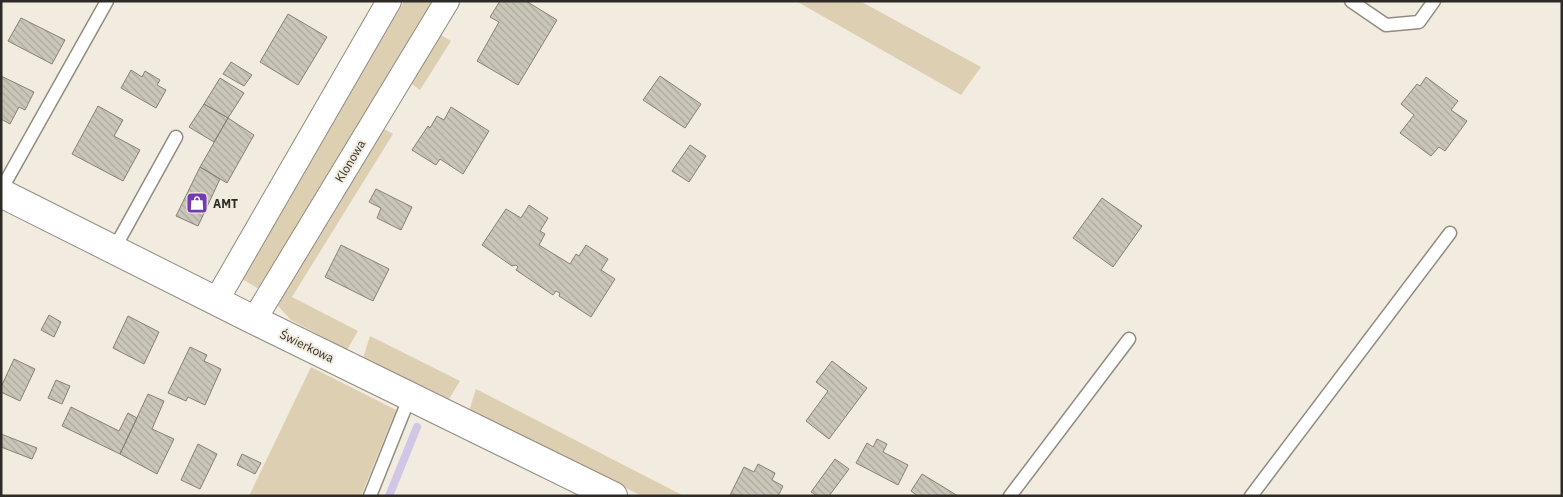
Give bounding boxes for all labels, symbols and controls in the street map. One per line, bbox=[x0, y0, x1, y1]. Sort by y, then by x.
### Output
street label: Klonowa bbox=[332, 137, 369, 185]
shop icon: AMT bbox=[185, 191, 209, 215]
place label: AMT bbox=[213, 196, 238, 211]
street label: Świerkowa bbox=[277, 326, 337, 366]

